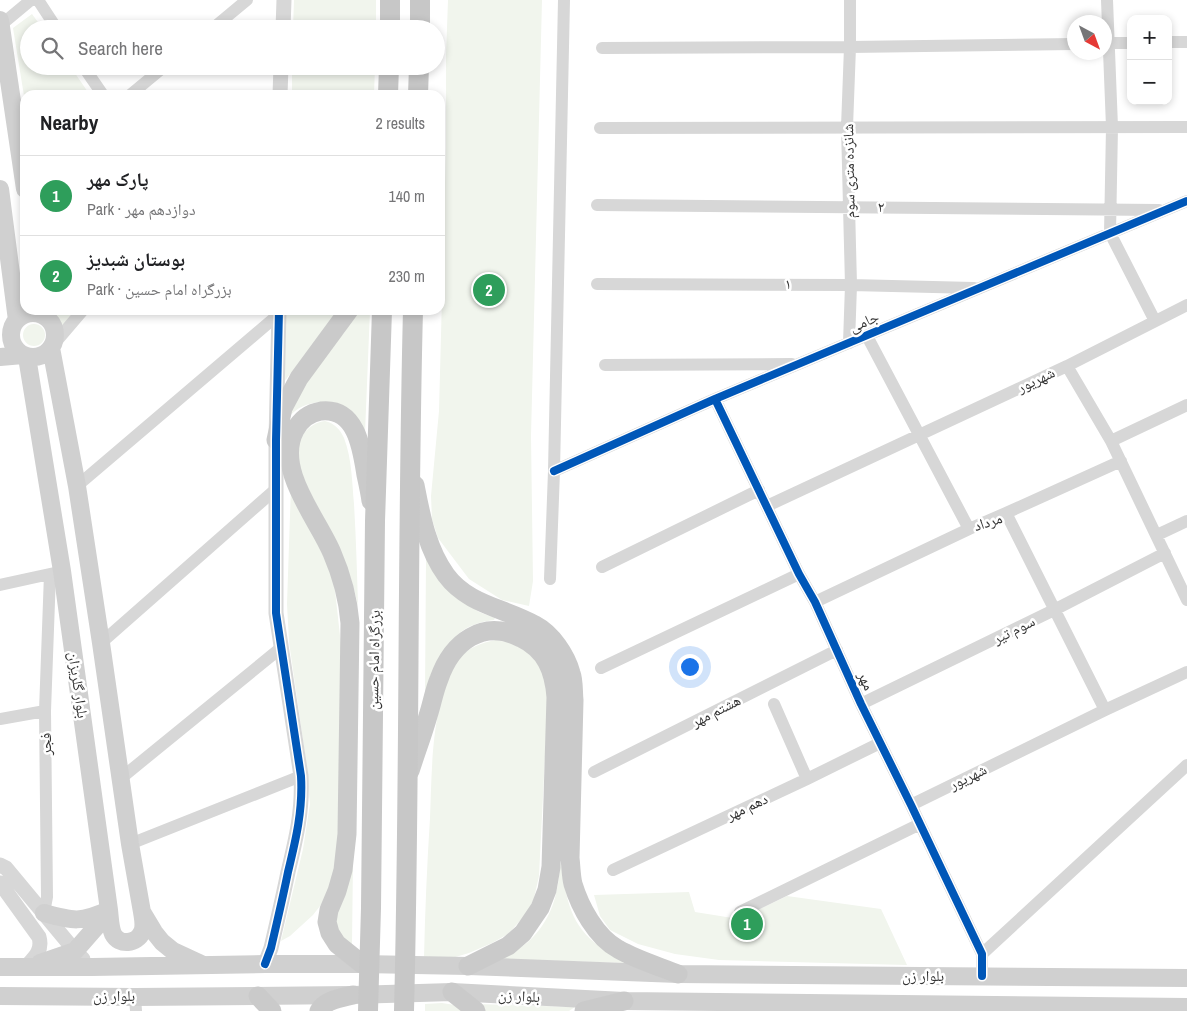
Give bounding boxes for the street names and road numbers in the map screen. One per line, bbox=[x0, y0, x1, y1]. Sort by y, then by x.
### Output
street label: شانزده متری سوم bbox=[837, 123, 860, 219]
street label: ۲ bbox=[877, 196, 885, 217]
street label: ۱ bbox=[785, 273, 791, 294]
street label: جامی bbox=[846, 306, 882, 337]
street label: شهریور bbox=[1012, 362, 1058, 398]
street label: مرداد bbox=[971, 507, 1005, 536]
street label: بزرگراه امام حسین bbox=[362, 610, 385, 710]
street label: سوم تیر bbox=[988, 610, 1038, 649]
street label: بلوار گلریزان bbox=[63, 650, 94, 720]
street label: مهر bbox=[853, 667, 880, 694]
street label: هشتم مهر bbox=[687, 689, 744, 732]
street label: فجر bbox=[35, 733, 56, 756]
street label: شهریور bbox=[944, 758, 990, 795]
street label: دهم مهر bbox=[722, 788, 771, 826]
street label: بلوار زن bbox=[902, 965, 944, 986]
street label: بلوار زن bbox=[497, 984, 541, 1007]
street label: بلوار زن bbox=[93, 985, 135, 1006]

